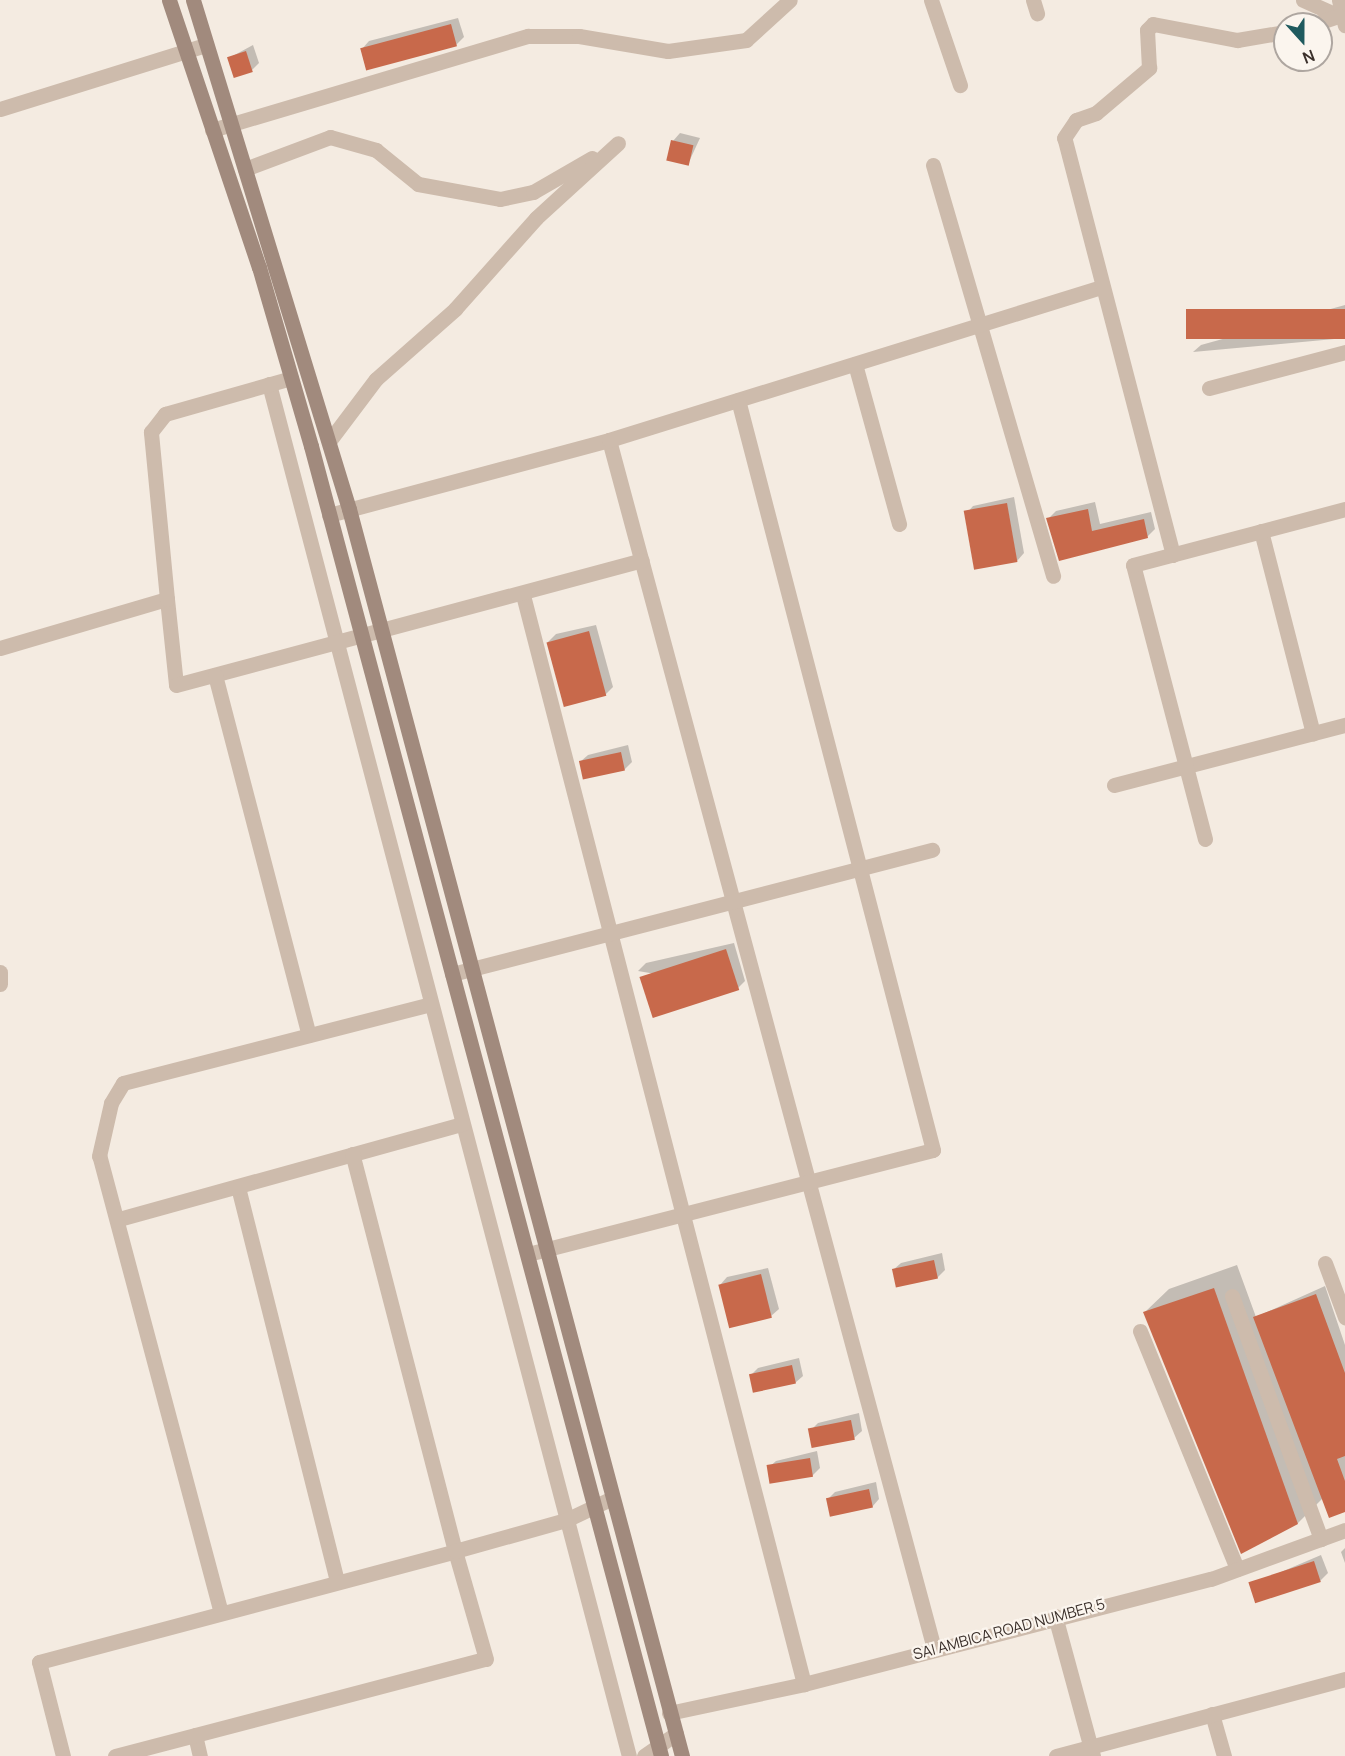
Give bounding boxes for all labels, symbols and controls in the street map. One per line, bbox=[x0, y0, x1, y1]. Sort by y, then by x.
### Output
north arrow bbox=[1273, 12, 1333, 72]
text: N bbox=[1299, 45, 1318, 69]
street label: SAI AMBICA ROAD NUMBER 5 bbox=[911, 1595, 1107, 1663]

